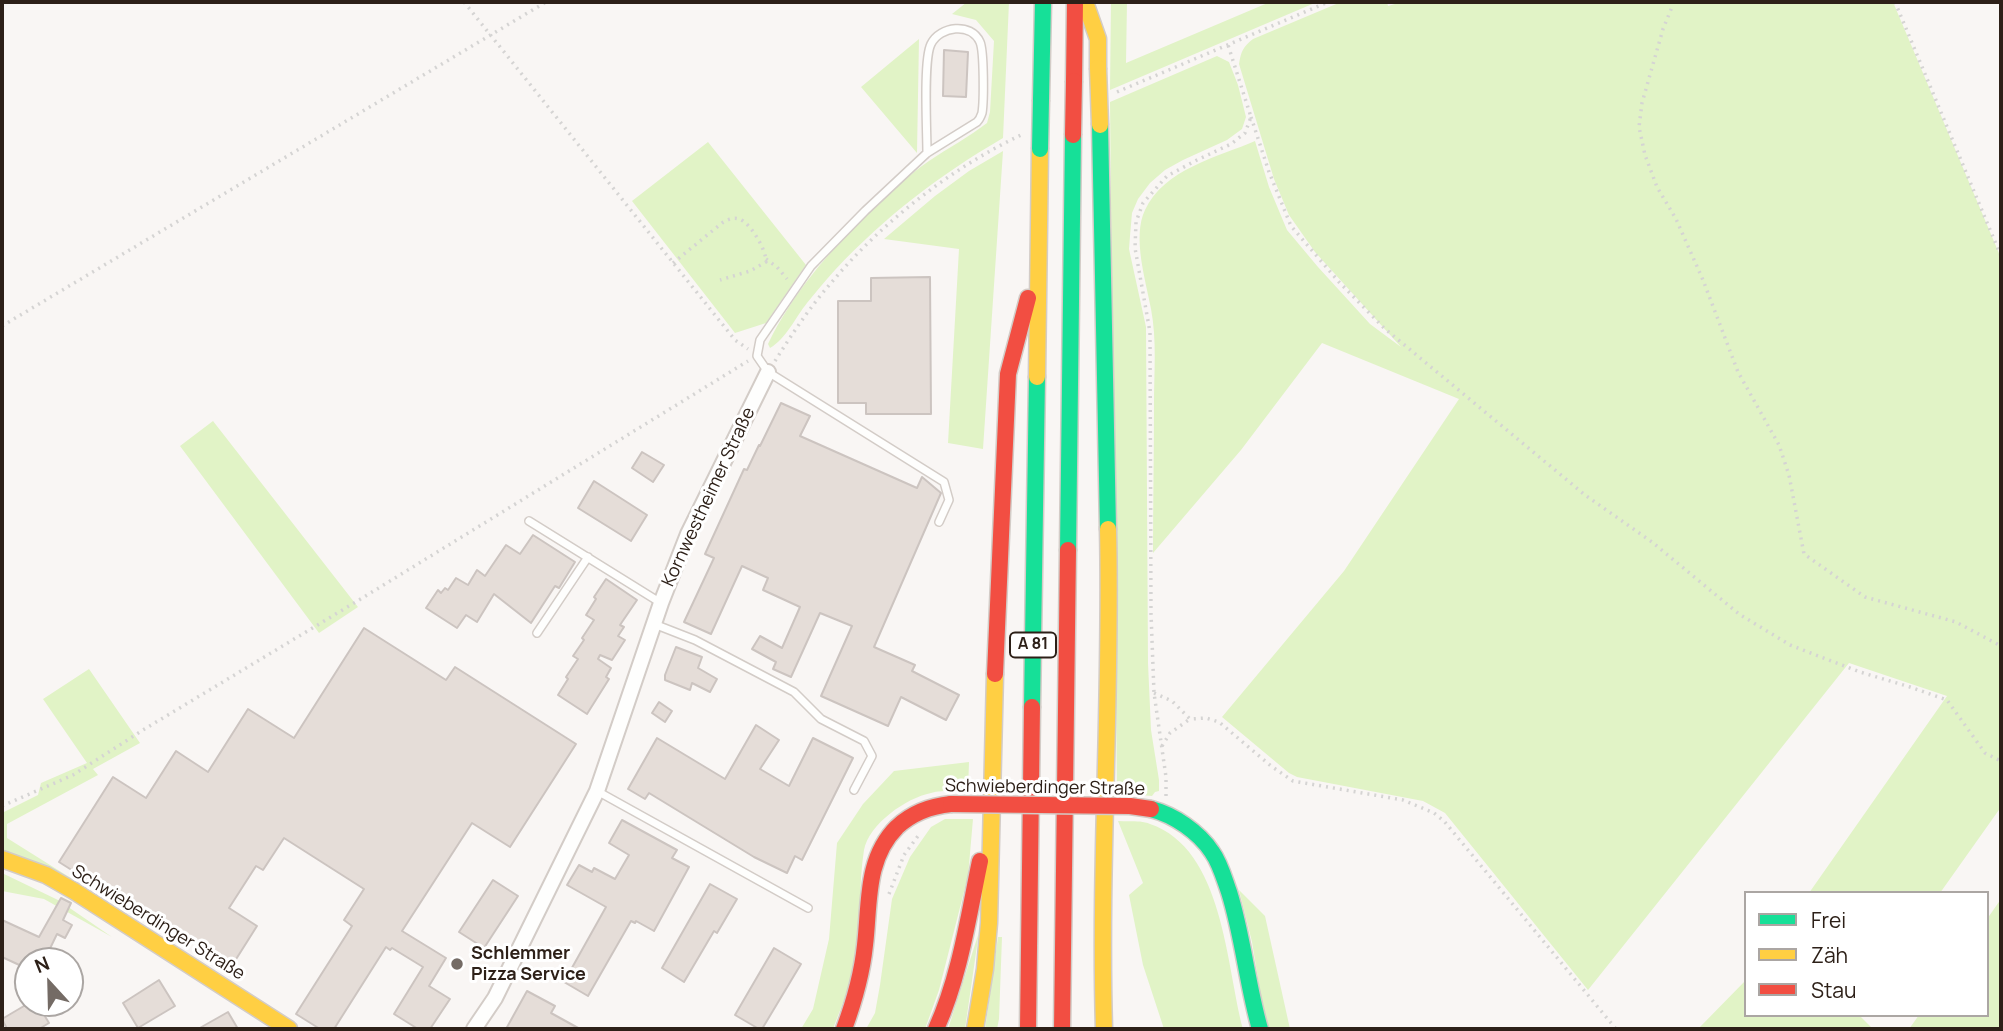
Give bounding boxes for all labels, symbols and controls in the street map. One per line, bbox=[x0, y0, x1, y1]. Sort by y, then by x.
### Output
street label: Kornwestheimer Straße bbox=[658, 404, 760, 590]
road number: A 81 bbox=[1010, 632, 1056, 658]
street label: Schwieberdinger Straße bbox=[945, 775, 1145, 801]
street label: Schwieberdinger Straße bbox=[67, 861, 249, 985]
legend bbox=[1744, 891, 1989, 1017]
text: Frei bbox=[1811, 906, 1846, 934]
text: Zäh bbox=[1811, 941, 1848, 969]
place label: Schlemmer Pizza Service bbox=[471, 943, 586, 986]
north arrow bbox=[14, 947, 84, 1017]
text: N bbox=[31, 950, 53, 979]
marker: Schlemmer Pizza Service bbox=[449, 956, 465, 972]
text: Stau bbox=[1811, 976, 1857, 1004]

